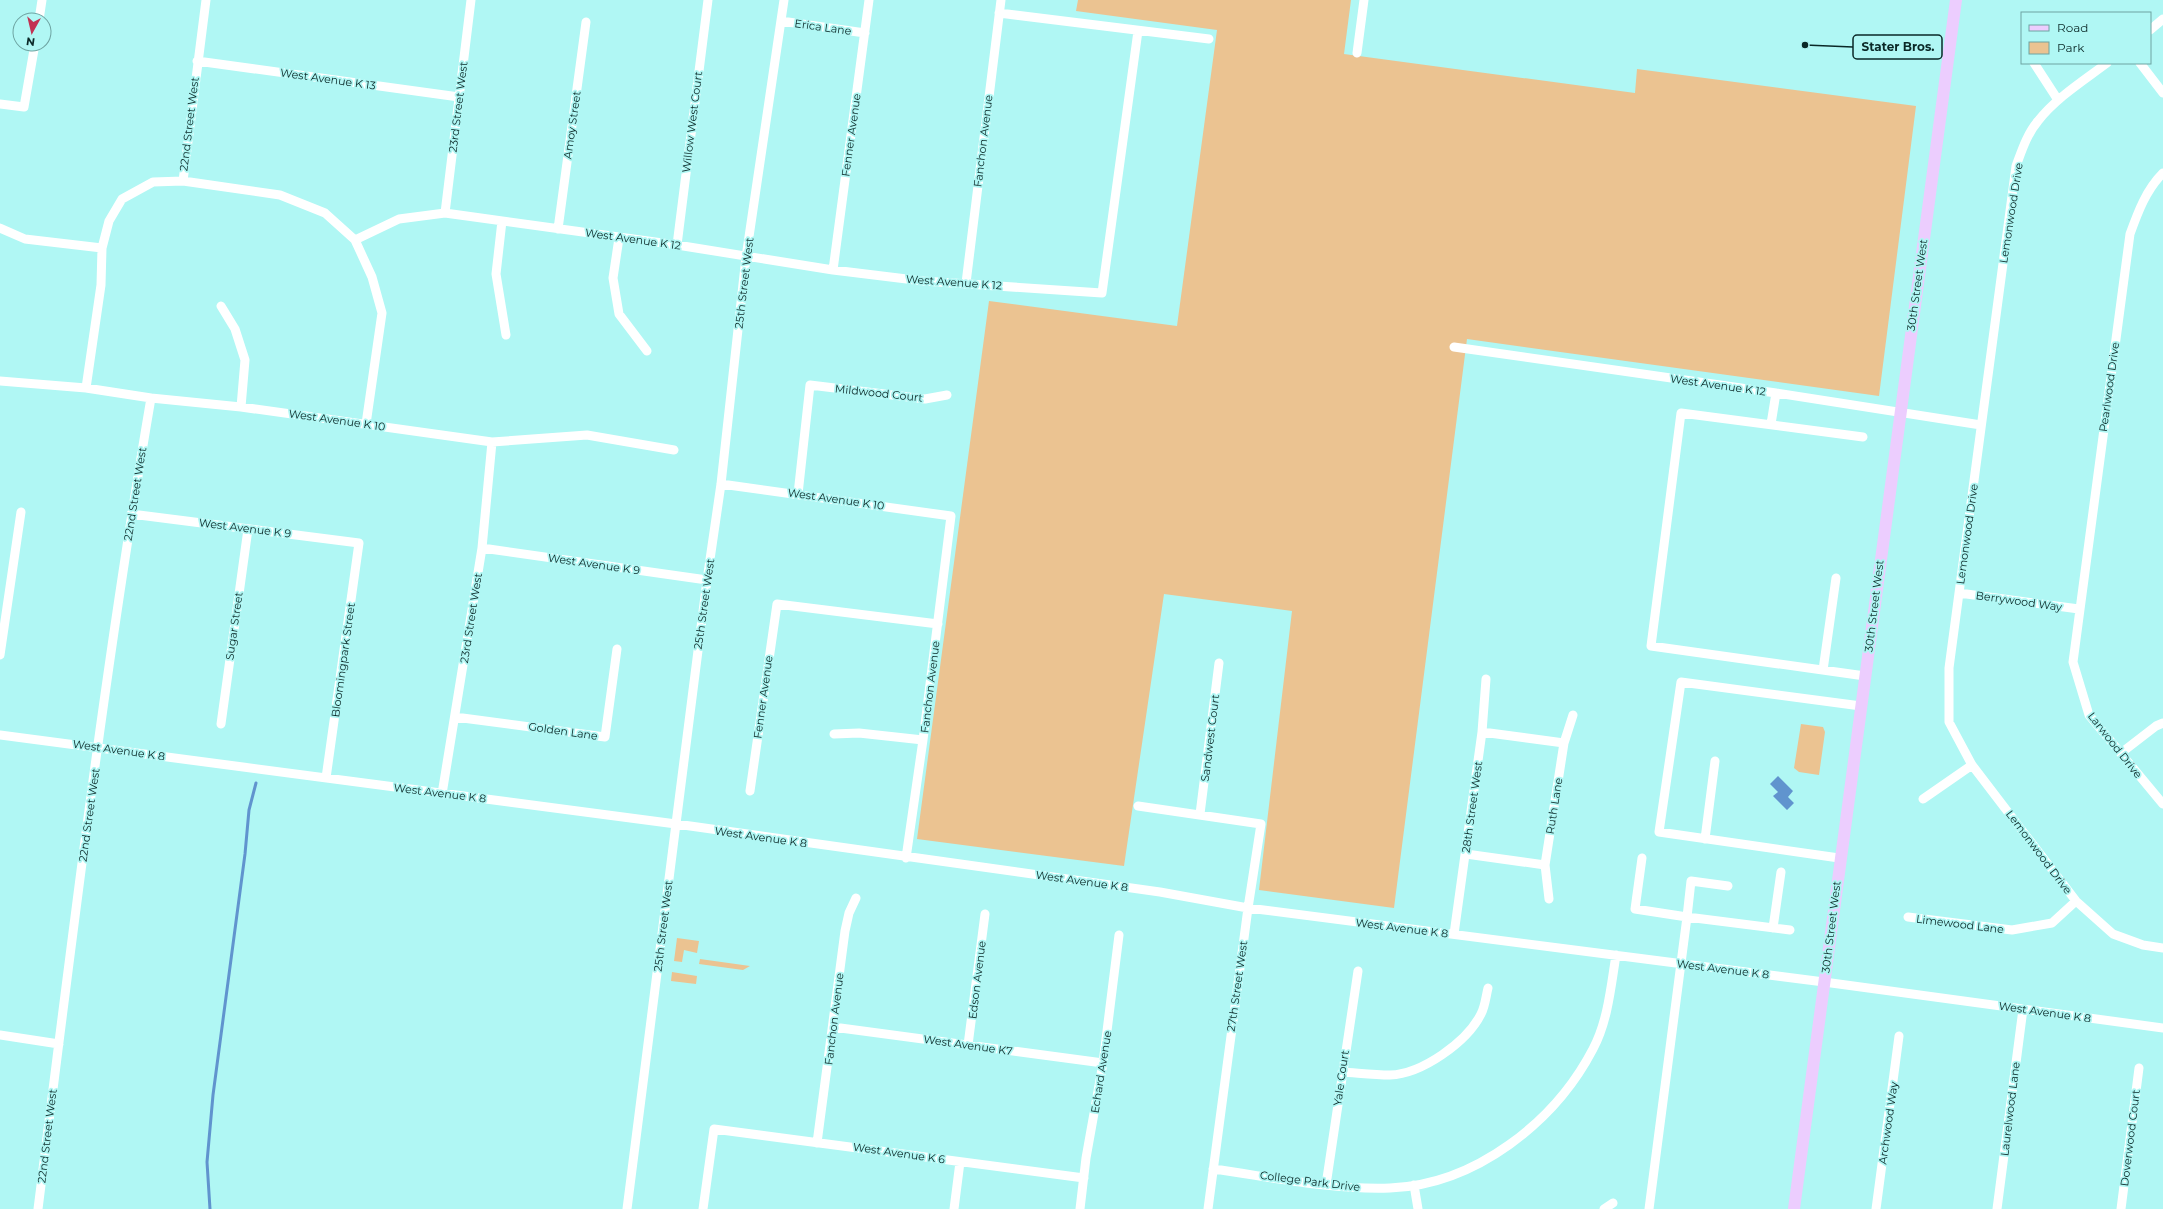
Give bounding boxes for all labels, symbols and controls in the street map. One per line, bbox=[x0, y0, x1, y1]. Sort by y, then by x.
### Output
north arrow bbox=[12, 12, 52, 52]
legend bbox=[2021, 12, 2151, 64]
street label: Erica Lane bbox=[794, 16, 853, 38]
text: Road bbox=[2057, 20, 2088, 35]
text: N bbox=[25, 34, 36, 49]
callout: Stater Bros. bbox=[1853, 35, 1942, 59]
text: Stater Bros. bbox=[1862, 39, 1934, 54]
text: Park bbox=[2057, 40, 2085, 55]
street label: 23rd Street West bbox=[445, 60, 471, 153]
street label: West Avenue K 13 bbox=[279, 65, 377, 93]
street label: Willow West Court bbox=[679, 70, 705, 173]
street label: 22nd Street West bbox=[176, 76, 202, 172]
street label: Amoy Street bbox=[560, 90, 584, 160]
street label: Fenner Avenue bbox=[838, 92, 864, 177]
street label: Fanchon Avenue bbox=[970, 94, 996, 188]
street label: Lemonwood Drive bbox=[1996, 161, 2026, 264]
street label: West Avenue K 12 bbox=[584, 225, 682, 253]
street label: 25th Street West bbox=[731, 236, 757, 329]
street label: 30th Street West bbox=[1904, 238, 1930, 332]
street label: West Avenue K 12 bbox=[905, 272, 1003, 292]
street label: Pearlwood Drive bbox=[2096, 341, 2122, 433]
street label: West Avenue K 12 bbox=[1669, 371, 1767, 399]
street label: Mildwood Court bbox=[834, 381, 924, 405]
street label: West Avenue K 10 bbox=[288, 406, 386, 434]
street label: 22nd Street West bbox=[121, 446, 149, 542]
street label: Lemonwood Drive bbox=[1953, 482, 1981, 585]
street label: West Avenue K 10 bbox=[787, 485, 885, 513]
street label: West Avenue K 9 bbox=[198, 515, 292, 541]
street label: West Avenue K 9 bbox=[547, 551, 641, 577]
street label: 25th Street West bbox=[691, 557, 717, 650]
street label: 30th Street West bbox=[1861, 559, 1887, 653]
street label: 23rd Street West bbox=[457, 571, 485, 664]
street label: Berrywood Way bbox=[1975, 588, 2063, 614]
street label: Sugar Street bbox=[222, 590, 246, 661]
street label: Bloomingpark Street bbox=[328, 601, 358, 718]
street label: Fanchon Avenue bbox=[917, 640, 943, 734]
street label: Fenner Avenue bbox=[750, 654, 776, 739]
street label: Sandwest Court bbox=[1198, 693, 1222, 782]
street label: Larwood Drive bbox=[2085, 709, 2145, 781]
street label: Golden Lane bbox=[527, 719, 599, 743]
street label: West Avenue K 8 bbox=[72, 737, 166, 763]
street label: 28th Street West bbox=[1459, 760, 1485, 854]
street label: 22nd Street West bbox=[75, 767, 103, 863]
street label: Ruth Lane bbox=[1543, 776, 1565, 835]
street label: West Avenue K 8 bbox=[393, 780, 487, 806]
street label: Lemonwood Drive bbox=[2003, 807, 2075, 897]
street label: West Avenue K 8 bbox=[714, 824, 808, 850]
street label: West Avenue K 8 bbox=[1035, 868, 1129, 894]
street label: 25th Street West bbox=[650, 879, 676, 972]
street label: 30th Street West bbox=[1818, 880, 1844, 974]
street label: Limewood Lane bbox=[1915, 912, 2005, 936]
street label: West Avenue K 8 bbox=[1355, 915, 1449, 941]
street label: 27th Street West bbox=[1224, 939, 1250, 1032]
street label: Edson Avenue bbox=[965, 940, 989, 1020]
street label: West Avenue K 8 bbox=[1676, 956, 1770, 982]
street label: Fanchon Avenue bbox=[821, 972, 847, 1066]
street label: West Avenue K 8 bbox=[1998, 999, 2092, 1025]
street label: Echard Avenue bbox=[1088, 1029, 1114, 1114]
street label: West Avenue K7 bbox=[923, 1032, 1013, 1058]
street label: Yale Court bbox=[1330, 1049, 1352, 1107]
street label: Laurelwood Lane bbox=[1997, 1061, 2023, 1157]
street label: Archwood Way bbox=[1875, 1081, 1901, 1165]
street label: 22nd Street West bbox=[34, 1088, 60, 1184]
street label: Doverwood Court bbox=[2117, 1088, 2143, 1187]
street label: West Avenue K 6 bbox=[852, 1140, 946, 1166]
street label: College Park Drive bbox=[1259, 1168, 1361, 1194]

